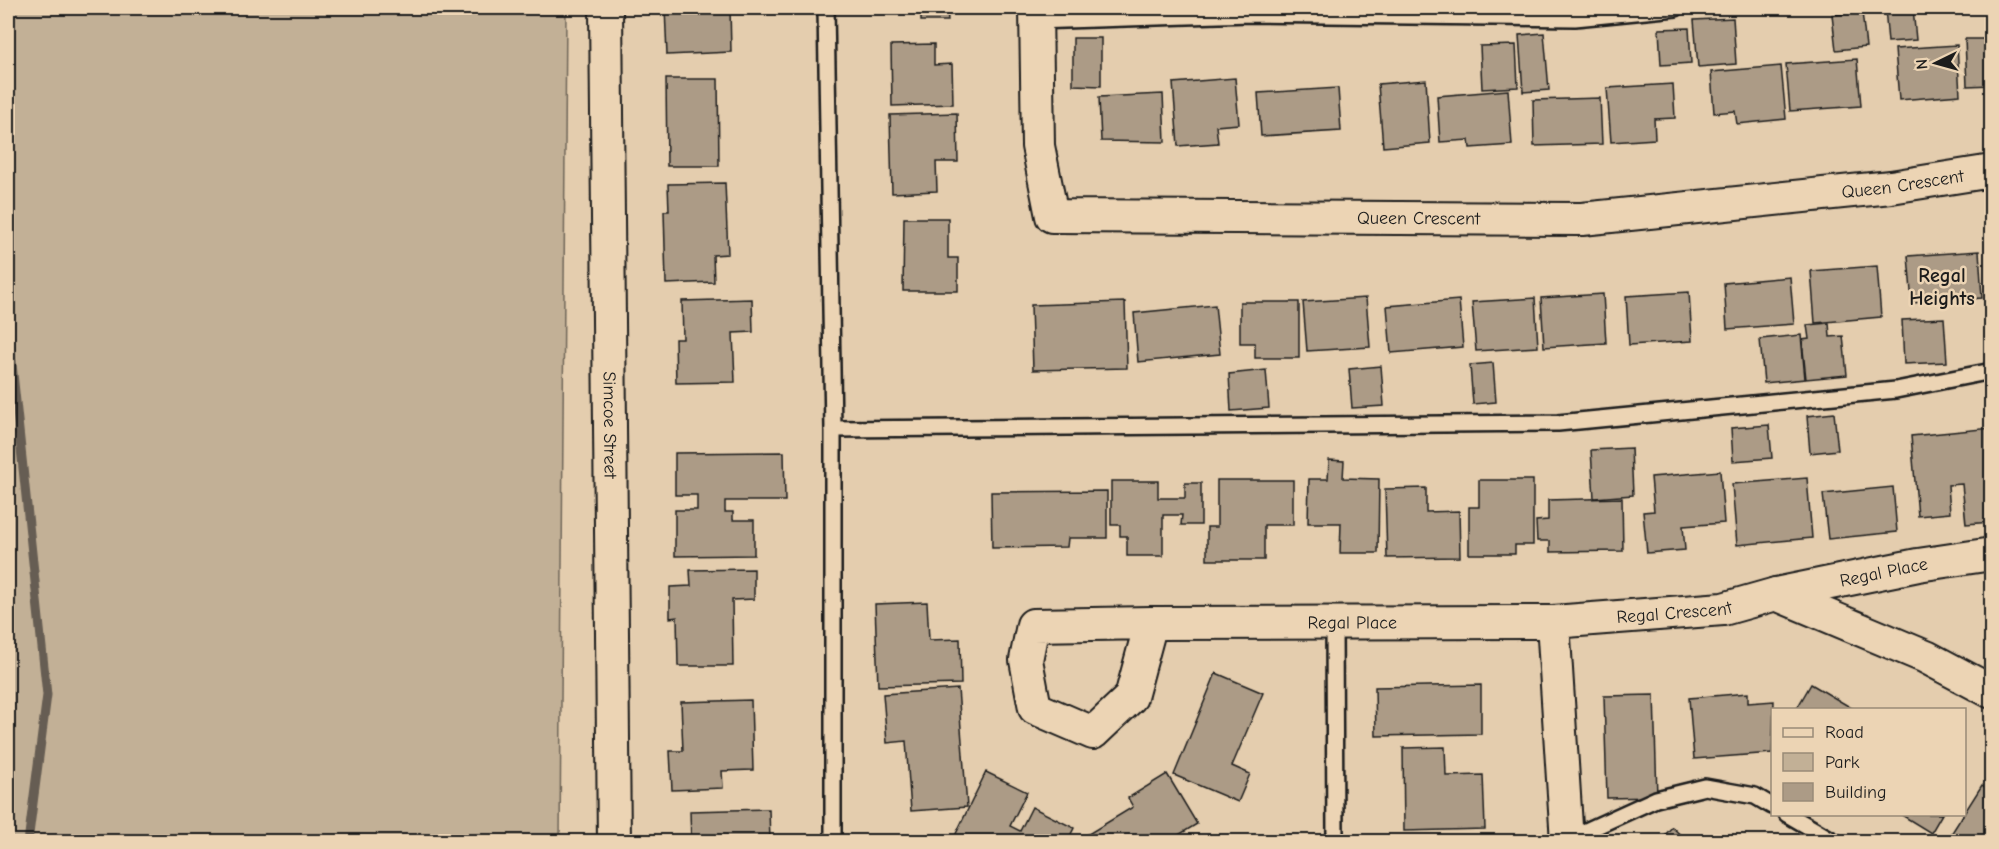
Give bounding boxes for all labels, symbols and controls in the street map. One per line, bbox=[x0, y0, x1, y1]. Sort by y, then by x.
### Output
north arrow bbox=[1906, 33, 1966, 93]
text: N bbox=[1913, 58, 1931, 70]
street label: Queen Crescent bbox=[1841, 165, 1966, 203]
street label: Queen Crescent bbox=[1357, 207, 1481, 229]
district label: Regal Heights bbox=[1909, 264, 1975, 310]
street label: Simcoe Street bbox=[599, 371, 621, 480]
street label: Regal Place bbox=[1838, 553, 1929, 591]
street label: Regal Crescent bbox=[1616, 596, 1735, 628]
street label: Regal Place bbox=[1308, 612, 1397, 633]
legend bbox=[1771, 708, 1966, 816]
text: Road bbox=[1825, 722, 1864, 743]
text: Park bbox=[1825, 752, 1860, 773]
text: Building bbox=[1825, 782, 1887, 803]

